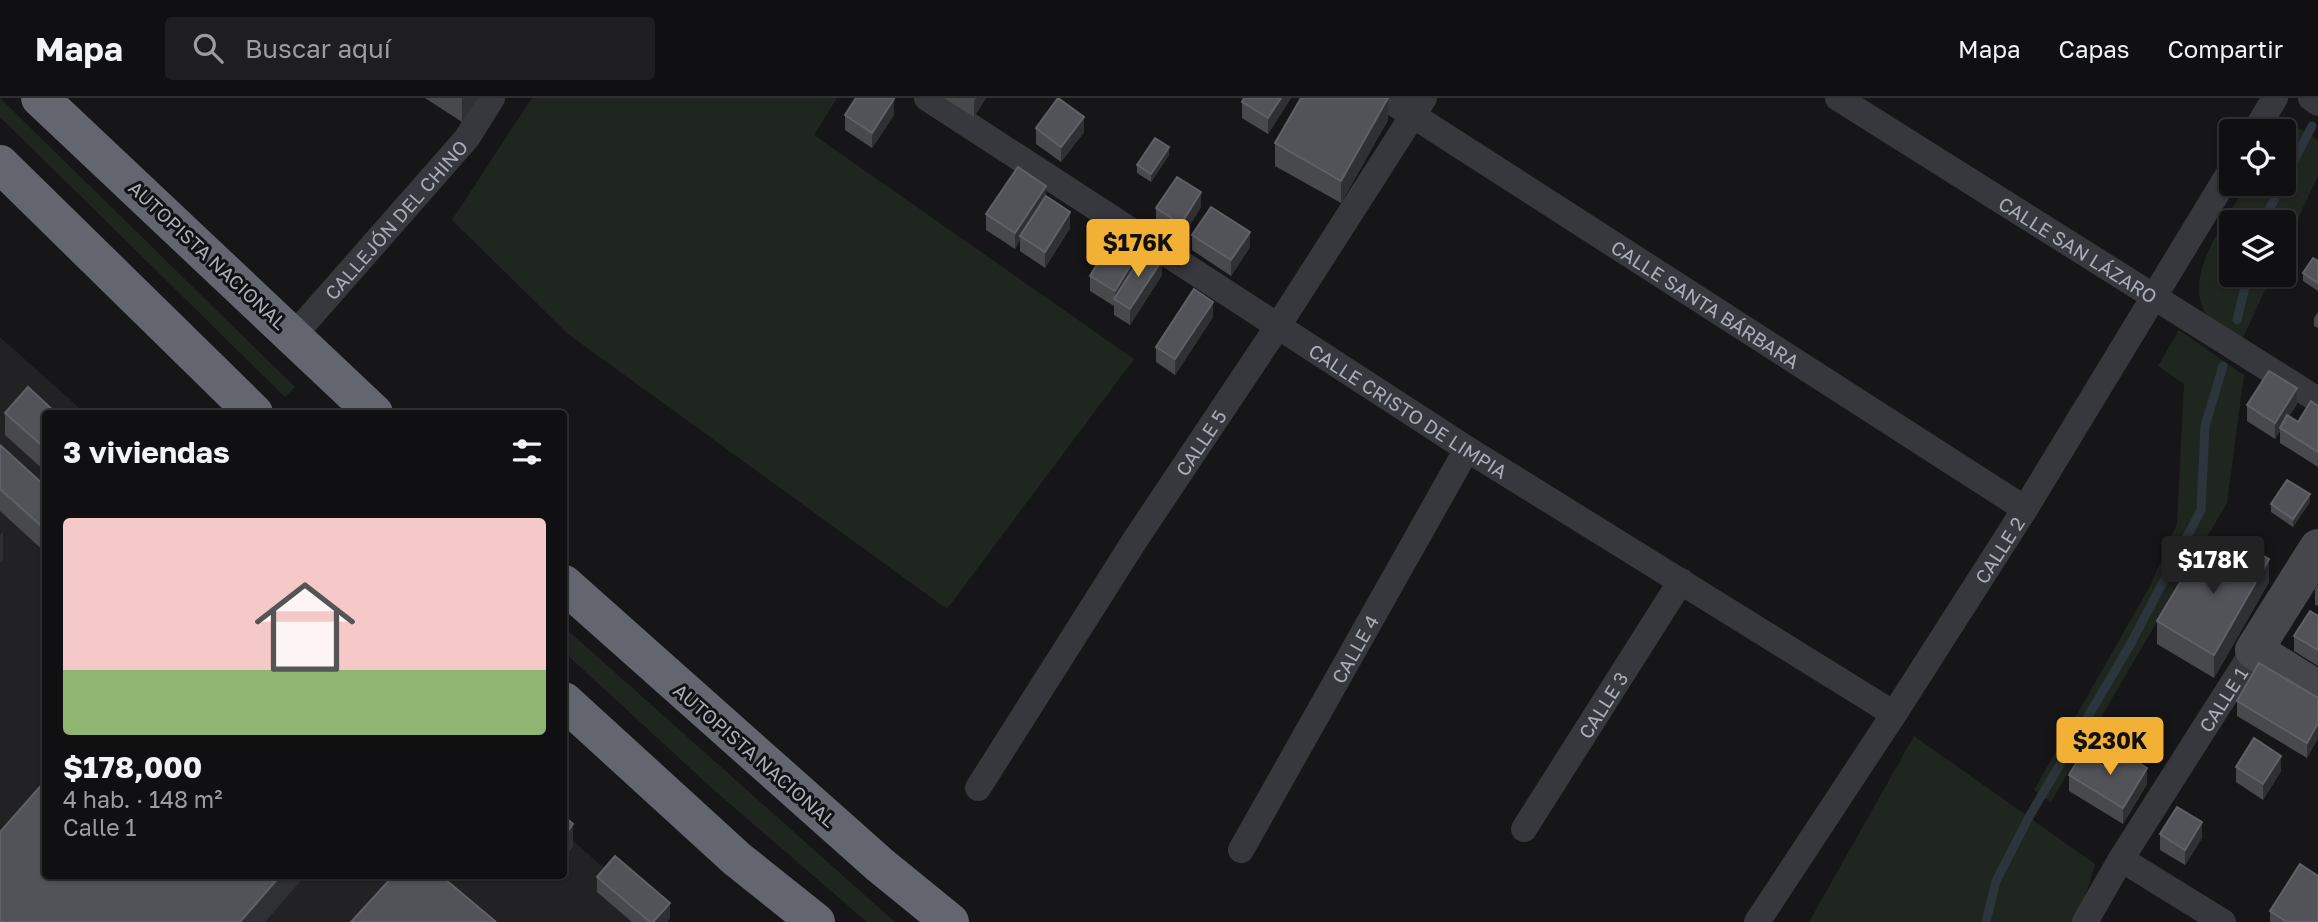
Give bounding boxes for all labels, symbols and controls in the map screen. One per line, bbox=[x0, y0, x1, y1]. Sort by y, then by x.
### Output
search box bbox=[165, 17, 655, 80]
text: Mapa bbox=[35, 29, 123, 68]
icon: search bbox=[189, 29, 227, 67]
text: Buscar aquí bbox=[245, 33, 391, 64]
text: Mapa bbox=[1958, 34, 2021, 63]
text: Capas bbox=[2059, 34, 2129, 63]
text: Compartir bbox=[2167, 34, 2283, 63]
map controls bbox=[2219, 119, 2296, 287]
button: locate bbox=[2219, 119, 2296, 196]
street label: CALLEJÓN DEL CHINO bbox=[319, 135, 472, 304]
street label: AUTOPISTA NACIONAL bbox=[124, 176, 292, 334]
street label: CALLE SAN LÁZARO bbox=[1995, 191, 2162, 308]
button: layers bbox=[2219, 210, 2296, 287]
pin: $176K bbox=[1089, 220, 1187, 279]
text: $176K bbox=[1102, 228, 1174, 256]
street label: CALLE SANTA BÁRBARA bbox=[1607, 235, 1804, 373]
street label: CALLE CRISTO DE LIMPIA bbox=[1305, 338, 1512, 483]
street label: CALLE 5 bbox=[1170, 405, 1230, 480]
icon: filters bbox=[508, 433, 546, 471]
text: 3 viviendas bbox=[63, 434, 230, 470]
street label: CALLE 2 bbox=[1969, 512, 2029, 587]
pin: $178K bbox=[2164, 536, 2262, 596]
text: $178K bbox=[2177, 545, 2249, 573]
icon: home bbox=[242, 564, 368, 690]
street label: CALLE 4 bbox=[1326, 610, 1383, 687]
street label: CALLE 1 bbox=[2194, 662, 2252, 736]
street label: CALLE 3 bbox=[1573, 667, 1632, 742]
street label: AUTOPISTA NACIONAL bbox=[669, 678, 841, 832]
pin: $230K bbox=[2061, 718, 2159, 777]
text: $230K bbox=[2072, 726, 2148, 754]
text: $178,000 bbox=[63, 749, 202, 785]
text: 4 hab. · 148 m² bbox=[63, 785, 223, 813]
text: Calle 1 bbox=[63, 813, 136, 841]

